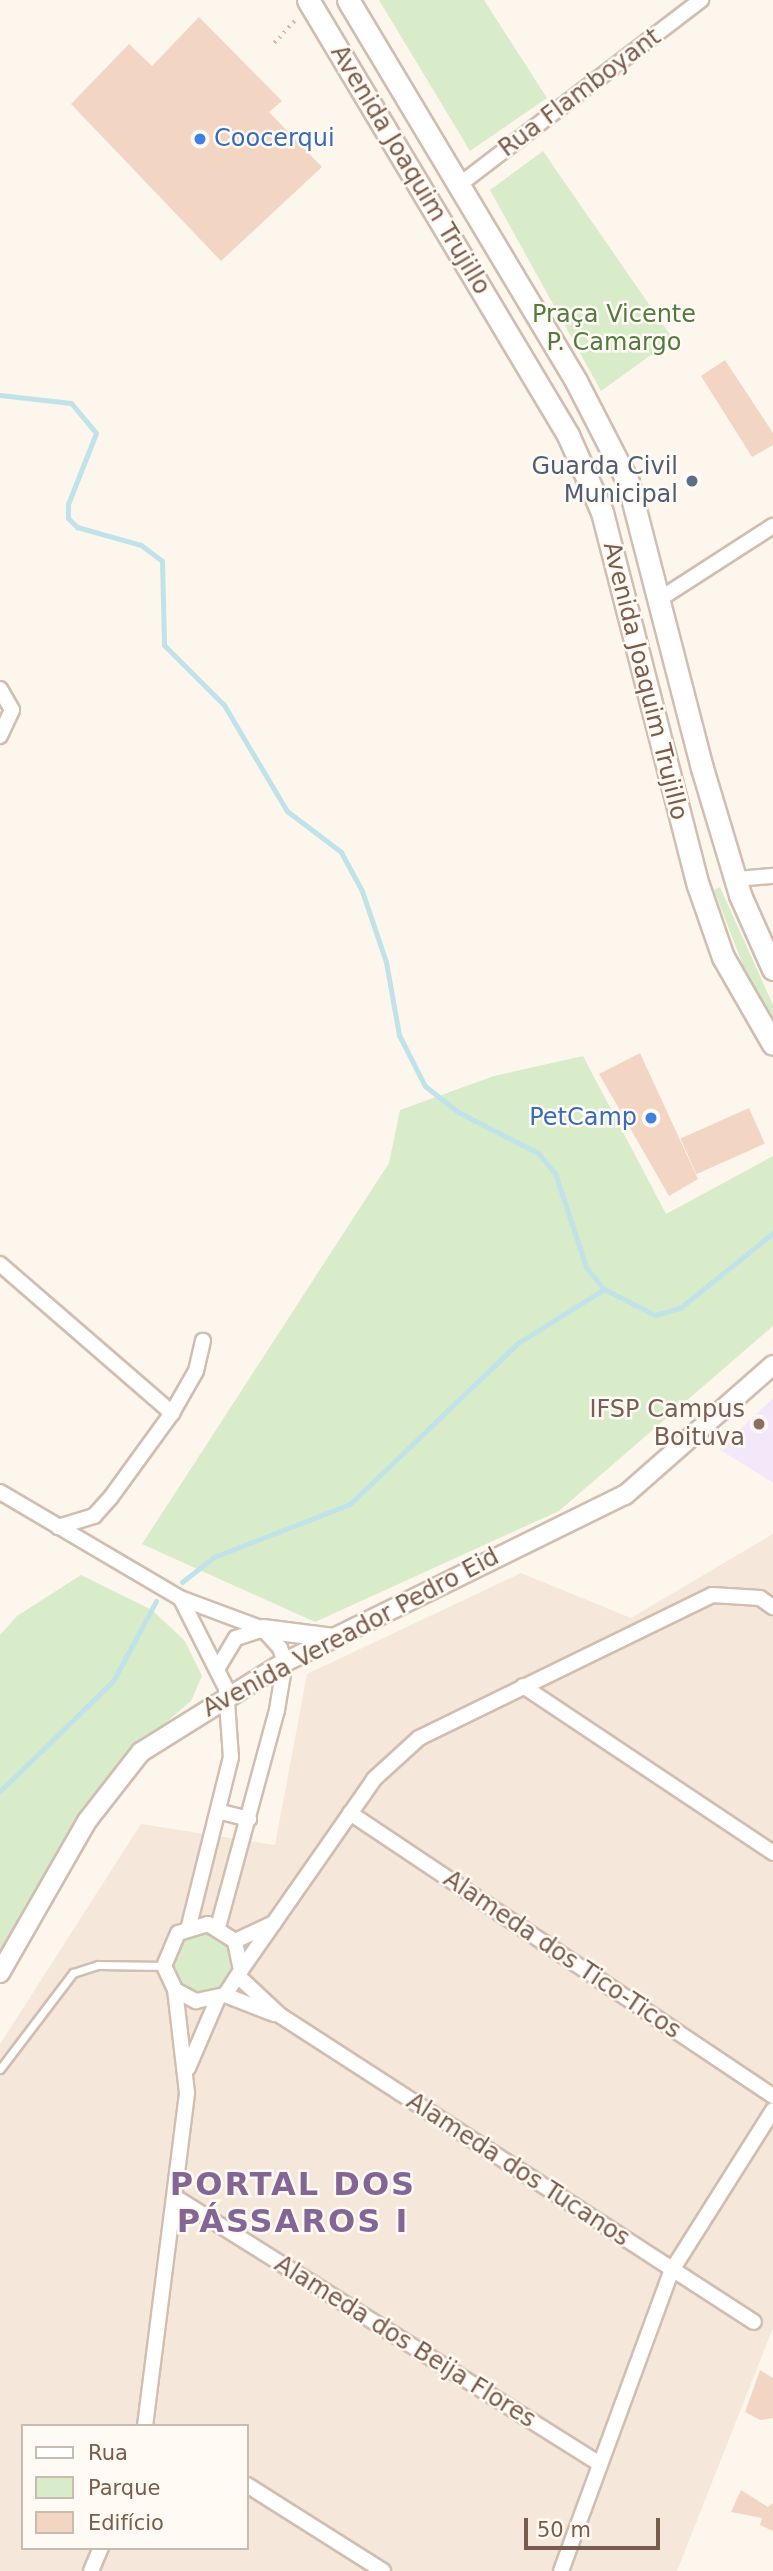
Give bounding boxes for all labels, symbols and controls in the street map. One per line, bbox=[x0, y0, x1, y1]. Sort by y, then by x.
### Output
street label: Rua Flamboyant bbox=[493, 23, 667, 163]
street label: Avenida Joaquim Trujillo bbox=[324, 40, 496, 300]
place label: Coocerqui bbox=[214, 125, 335, 153]
marker: Coocerqui bbox=[192, 131, 208, 147]
park label: Praça Vicente P. Camargo bbox=[532, 301, 696, 357]
place label: Guarda Civil Municipal bbox=[532, 453, 678, 509]
marker: Guarda Civil Municipal bbox=[684, 473, 700, 489]
street label: Avenida Joaquim Trujillo bbox=[596, 539, 694, 823]
place label: PetCamp bbox=[529, 1104, 637, 1132]
marker: PetCamp bbox=[643, 1110, 659, 1126]
place label: IFSP Campus Boituva bbox=[589, 1396, 745, 1452]
marker: IFSP Campus Boituva bbox=[751, 1416, 767, 1432]
street label: Avenida Vereador Pedro Eid bbox=[198, 1543, 504, 1723]
street label: Alameda dos Tico-Ticos bbox=[438, 1865, 686, 2045]
street label: Alameda dos Tucanos bbox=[401, 2087, 635, 2253]
district label: PORTAL DOS PÁSSAROS I bbox=[171, 2166, 415, 2241]
street label: Alameda dos Beija Flores bbox=[269, 2250, 541, 2434]
legend bbox=[21, 2424, 248, 2550]
text: Rua bbox=[88, 2441, 128, 2465]
text: Parque bbox=[88, 2476, 160, 2500]
scale bar bbox=[528, 2504, 664, 2548]
text: Edifício bbox=[88, 2511, 164, 2535]
text: 50 m bbox=[537, 2518, 591, 2542]

